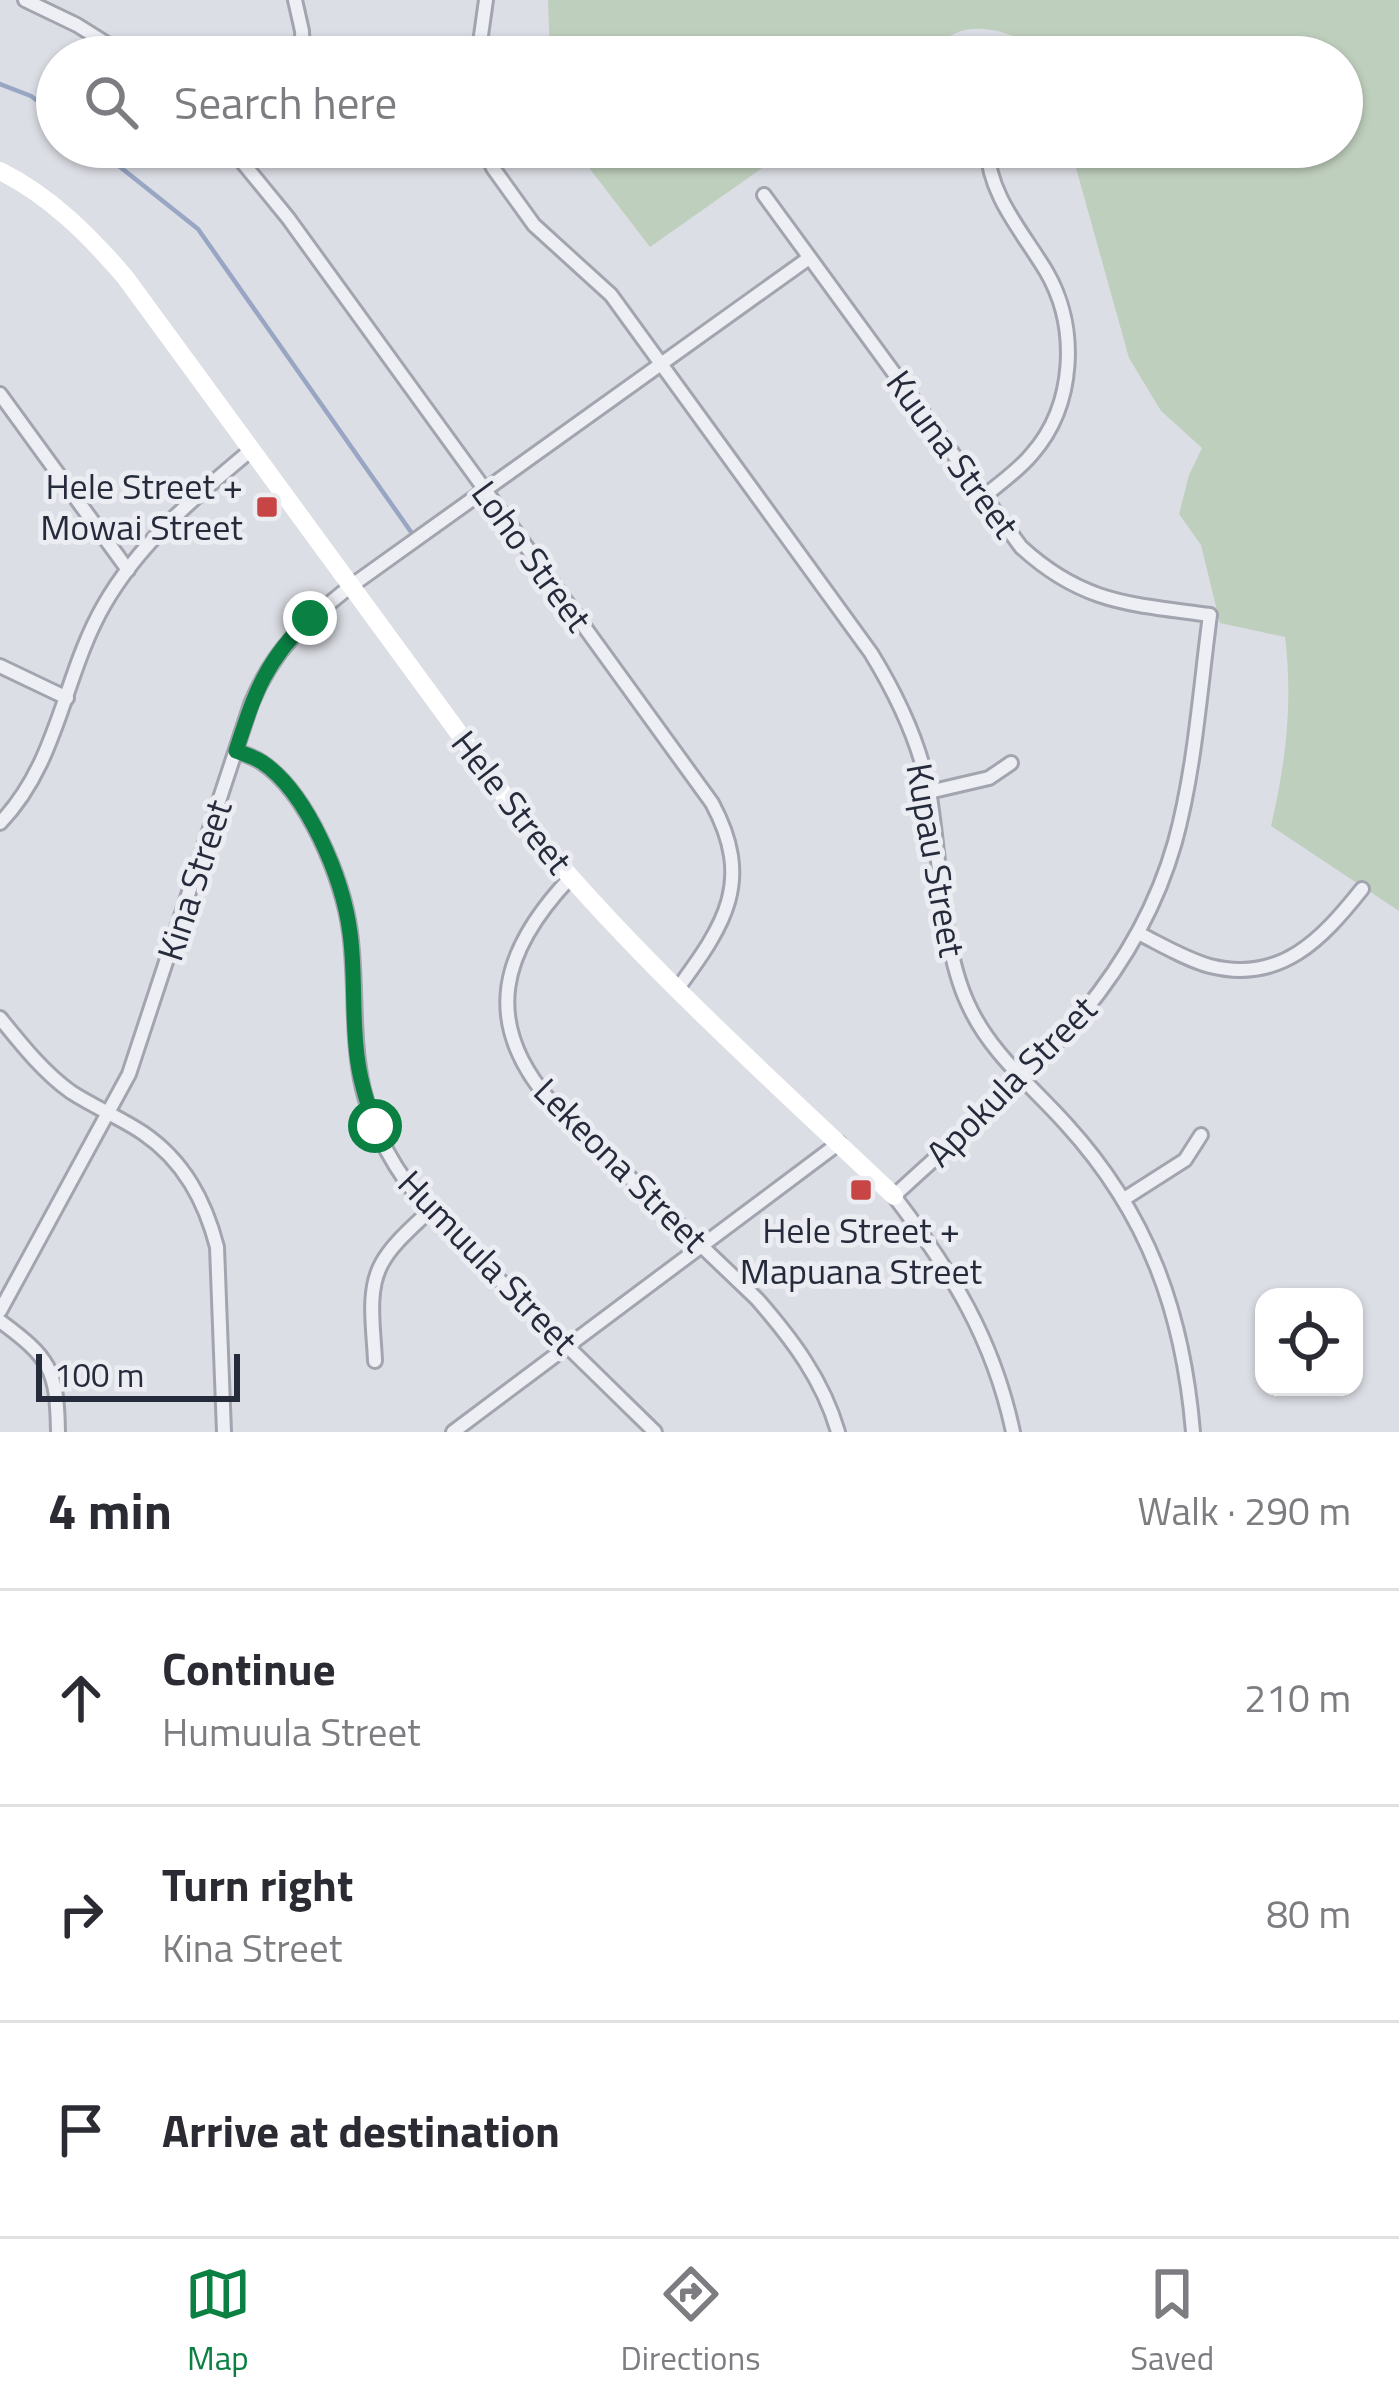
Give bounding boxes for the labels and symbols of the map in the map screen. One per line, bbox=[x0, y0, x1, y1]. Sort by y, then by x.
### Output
street label: Kuuna Street bbox=[873, 358, 1034, 550]
place label: Hele Street + Mowai Street bbox=[40, 458, 243, 554]
street label: Loho Street bbox=[459, 469, 606, 643]
marker: Hele Street + Mowai Street bbox=[254, 494, 280, 520]
route end bbox=[283, 591, 337, 645]
street label: Hele Street bbox=[439, 718, 586, 886]
street label: Kupau Street bbox=[892, 759, 981, 962]
street label: Kina Street bbox=[142, 792, 246, 968]
street label: Apokula Street bbox=[912, 982, 1109, 1179]
street label: Lekeona Street bbox=[522, 1065, 721, 1265]
route start bbox=[348, 1099, 402, 1153]
street label: Humuula Street bbox=[386, 1157, 591, 1367]
marker: Hele Street + Mapuana Street bbox=[848, 1177, 874, 1203]
place label: Hele Street + Mapuana Street bbox=[740, 1202, 983, 1298]
scale bar bbox=[36, 1348, 240, 1401]

